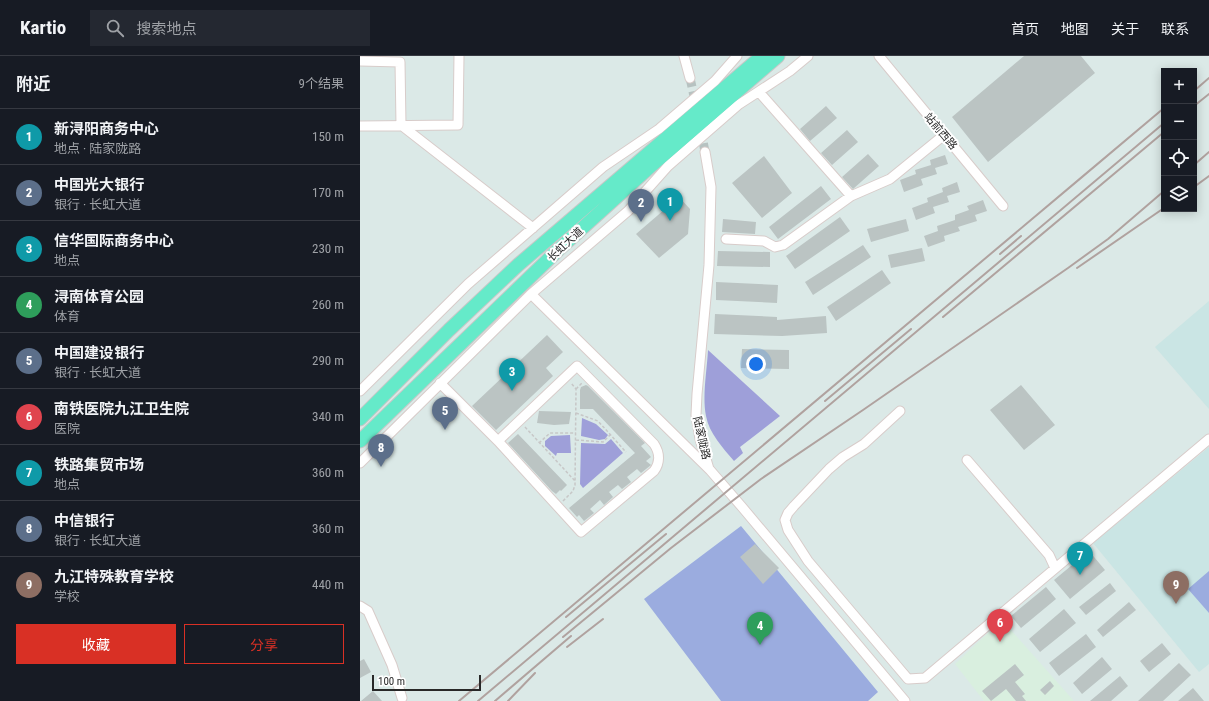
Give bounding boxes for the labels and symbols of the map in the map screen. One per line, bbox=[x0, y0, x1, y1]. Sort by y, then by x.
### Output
street label: 站前西路 bbox=[921, 110, 960, 152]
pin: 1 bbox=[657, 188, 683, 221]
pin: 2 bbox=[628, 189, 654, 222]
street label: 长虹大道 bbox=[545, 225, 586, 264]
your location bbox=[746, 354, 766, 374]
pin: 3 bbox=[499, 358, 525, 391]
pin: 5 bbox=[432, 397, 458, 430]
street label: 陆家陇路 bbox=[690, 415, 713, 461]
pin: 8 bbox=[368, 434, 394, 467]
pin: 7 bbox=[1067, 542, 1093, 575]
pin: 9 bbox=[1163, 571, 1189, 604]
pin: 6 bbox=[987, 609, 1013, 642]
pin: 4 bbox=[747, 612, 773, 645]
scale bar bbox=[372, 673, 481, 692]

